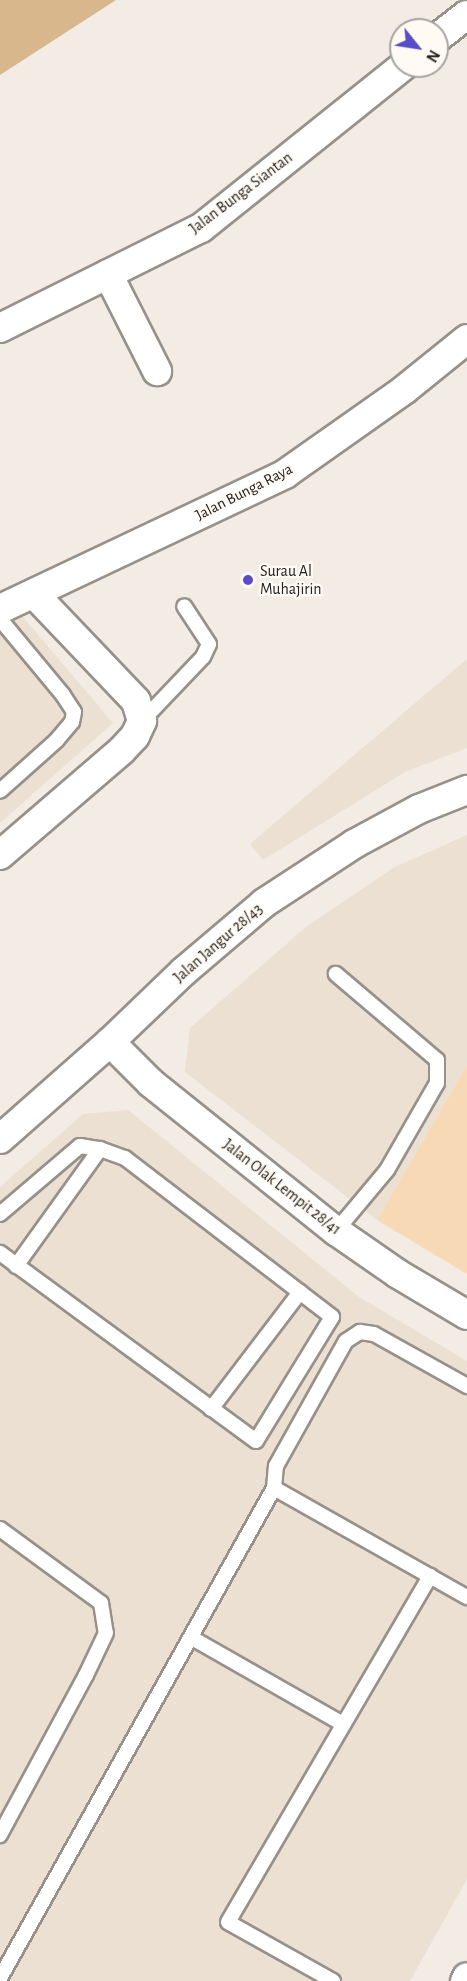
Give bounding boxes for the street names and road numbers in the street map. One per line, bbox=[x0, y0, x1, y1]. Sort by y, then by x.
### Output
street label: Jalan Bunga Siantan bbox=[186, 148, 296, 238]
street label: Jalan Bunga Raya bbox=[192, 459, 296, 525]
street label: Jalan Jangur 28/43 bbox=[170, 899, 266, 987]
street label: Jalan Olak Lempit 28/41 bbox=[219, 1135, 345, 1239]

